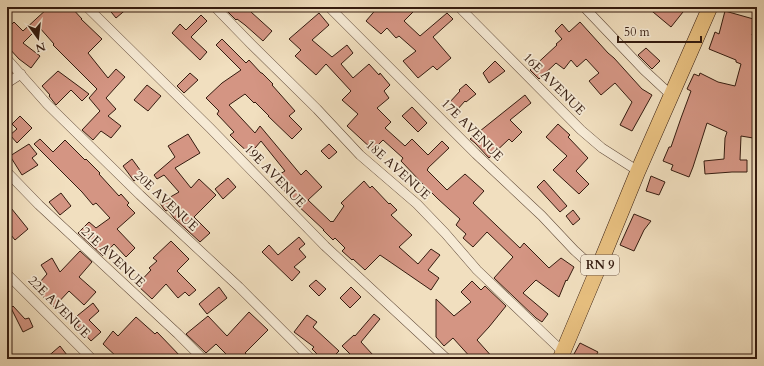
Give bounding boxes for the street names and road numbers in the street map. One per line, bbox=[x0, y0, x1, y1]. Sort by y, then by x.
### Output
street label: 16E AVENUE bbox=[519, 49, 589, 119]
street label: 17E AVENUE bbox=[437, 95, 507, 165]
street label: 18E AVENUE bbox=[362, 136, 434, 204]
street label: 19E AVENUE bbox=[240, 140, 310, 212]
street label: 20E AVENUE bbox=[130, 167, 202, 235]
street label: 21E AVENUE bbox=[77, 223, 149, 291]
road number: RN 9 bbox=[581, 255, 619, 275]
street label: 22E AVENUE bbox=[24, 272, 94, 342]

